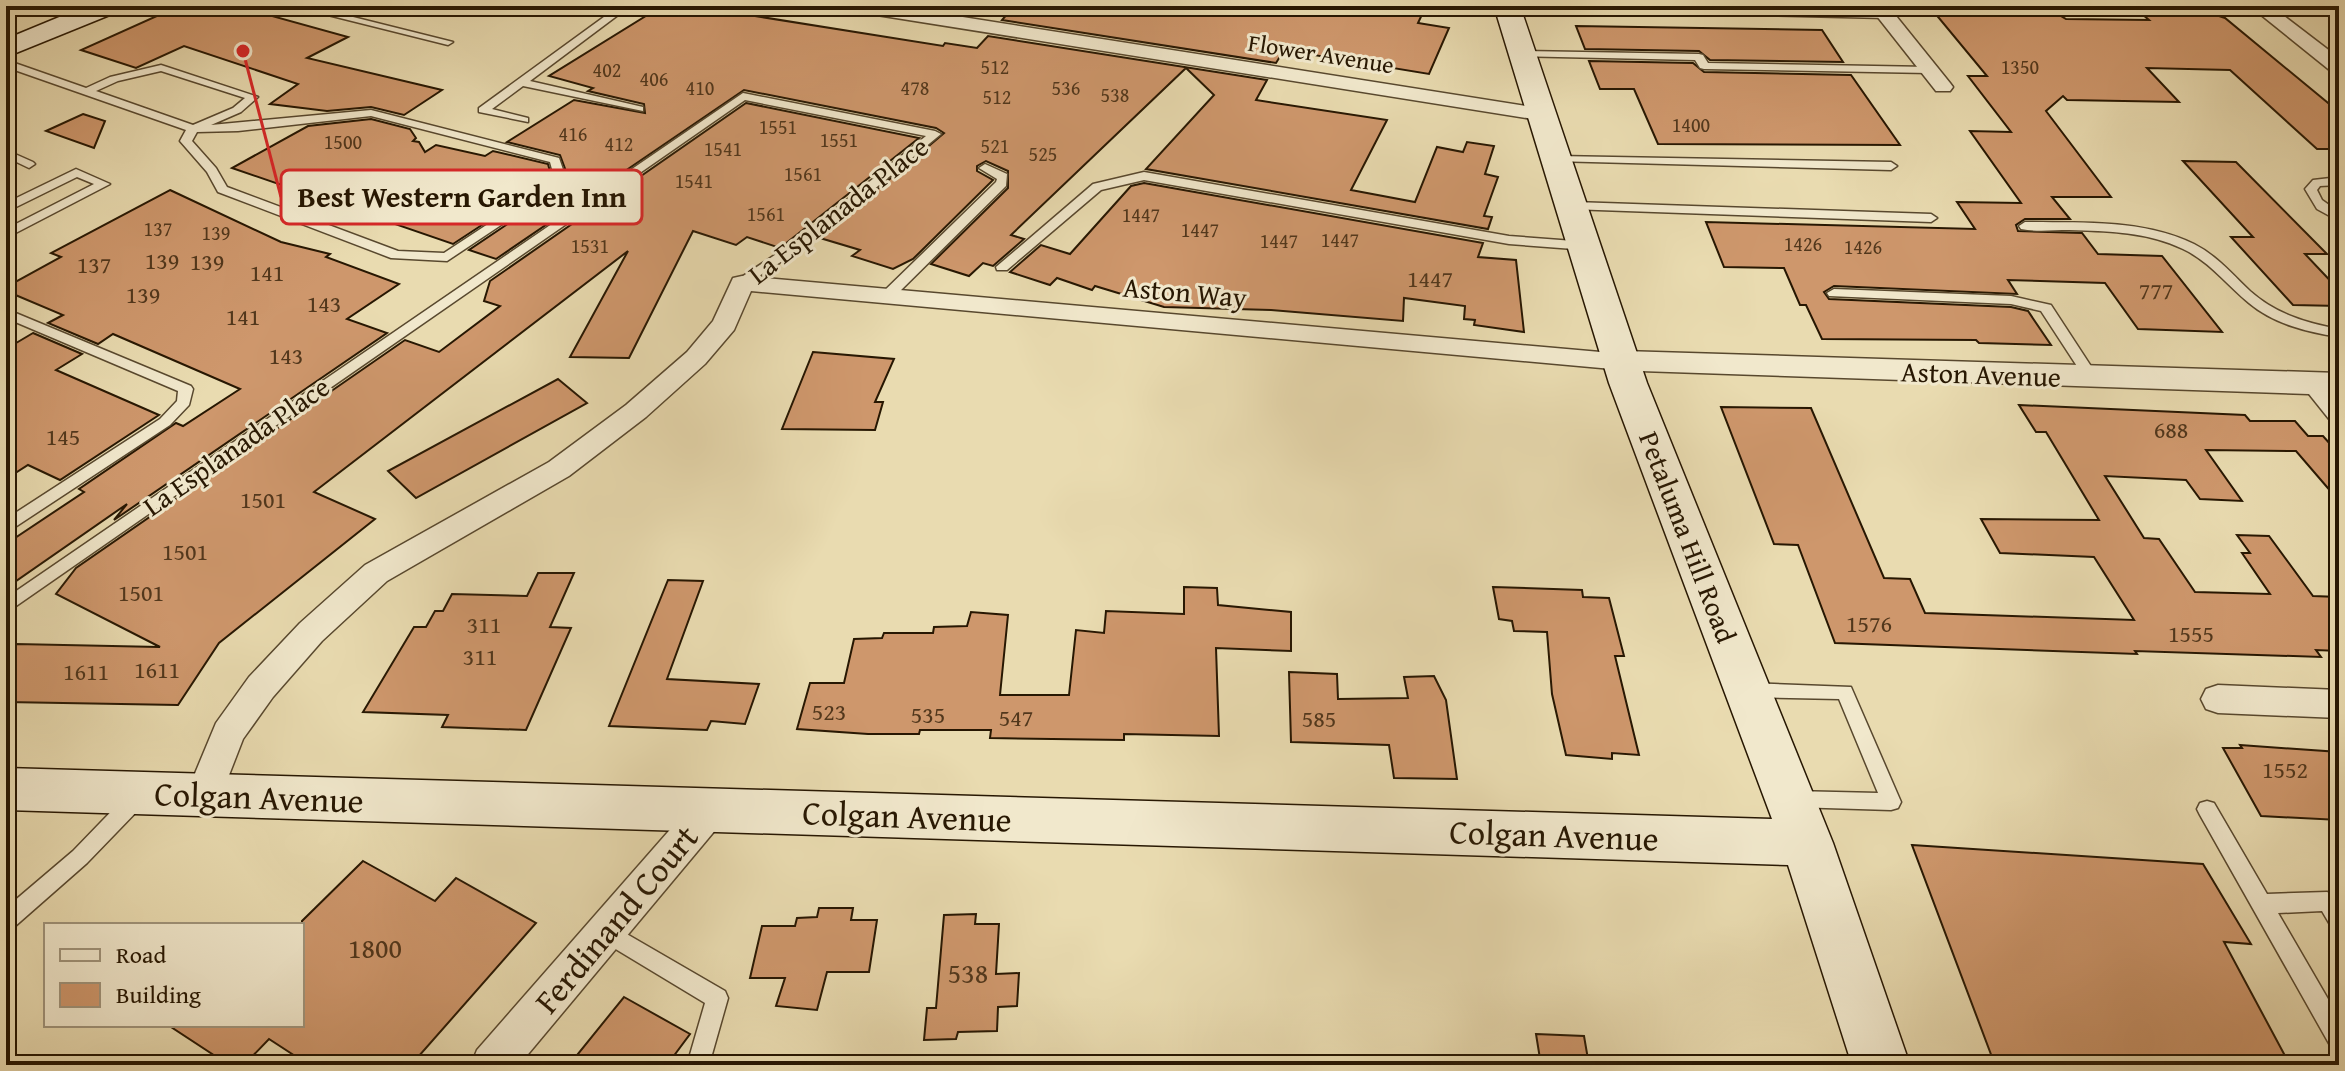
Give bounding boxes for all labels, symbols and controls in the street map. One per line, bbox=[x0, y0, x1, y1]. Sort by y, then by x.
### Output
street label: Flower Avenue bbox=[1246, 25, 1396, 82]
house number: 512 bbox=[981, 52, 1009, 81]
house number: 1350 bbox=[2001, 52, 2039, 81]
house number: 402 bbox=[593, 55, 621, 84]
house number: 406 bbox=[640, 64, 668, 93]
house number: 410 bbox=[686, 73, 714, 102]
house number: 478 bbox=[901, 73, 929, 102]
house number: 536 bbox=[1052, 73, 1080, 102]
house number: 538 bbox=[1101, 80, 1129, 109]
house number: 512 bbox=[983, 82, 1011, 111]
house number: 1400 bbox=[1672, 110, 1710, 139]
house number: 1551 bbox=[759, 112, 797, 141]
house number: 416 bbox=[559, 119, 587, 148]
house number: 1551 bbox=[820, 125, 858, 154]
street label: La Esplanada Place bbox=[739, 126, 937, 293]
house number: 1500 bbox=[324, 127, 362, 156]
house number: 412 bbox=[605, 129, 633, 158]
house number: 521 bbox=[981, 131, 1009, 160]
house number: 1541 bbox=[704, 134, 742, 163]
house number: 525 bbox=[1029, 139, 1057, 168]
house number: 1561 bbox=[784, 159, 822, 188]
house number: 1541 bbox=[675, 166, 713, 195]
callout: Best Western Garden Inn bbox=[281, 170, 642, 224]
text: Best Western Garden Inn bbox=[297, 174, 627, 218]
house number: 1561 bbox=[747, 199, 785, 228]
house number: 1447 bbox=[1122, 200, 1160, 229]
house number: 137 bbox=[144, 214, 172, 243]
house number: 1447 bbox=[1181, 215, 1219, 244]
house number: 139 bbox=[202, 218, 230, 247]
house number: 1447 bbox=[1321, 225, 1359, 254]
house number: 1447 bbox=[1260, 226, 1298, 255]
house number: 1426 bbox=[1784, 229, 1822, 258]
house number: 1531 bbox=[571, 231, 609, 260]
house number: 1426 bbox=[1844, 232, 1882, 261]
house number: 139 bbox=[145, 243, 179, 278]
house number: 139 bbox=[190, 244, 224, 279]
house number: 137 bbox=[77, 247, 111, 282]
house number: 141 bbox=[250, 255, 284, 290]
house number: 1447 bbox=[1407, 261, 1453, 296]
street label: Aston Way bbox=[1121, 266, 1249, 317]
house number: 777 bbox=[2139, 273, 2173, 308]
house number: 139 bbox=[126, 277, 160, 312]
house number: 143 bbox=[307, 286, 341, 321]
house number: 141 bbox=[226, 299, 260, 334]
house number: 143 bbox=[269, 338, 303, 373]
street label: Aston Avenue bbox=[1900, 350, 2062, 397]
street label: La Esplanada Place bbox=[134, 366, 337, 525]
house number: 688 bbox=[2154, 412, 2188, 447]
house number: 145 bbox=[46, 419, 80, 454]
street label: Petaluma Hill Road bbox=[1629, 425, 1748, 649]
house number: 1501 bbox=[240, 482, 286, 517]
house number: 1501 bbox=[162, 534, 208, 569]
house number: 1501 bbox=[118, 575, 164, 610]
house number: 1576 bbox=[1846, 606, 1892, 641]
house number: 311 bbox=[467, 607, 501, 642]
house number: 1555 bbox=[2168, 616, 2214, 651]
house number: 311 bbox=[463, 639, 497, 674]
house number: 1611 bbox=[134, 652, 180, 687]
house number: 1611 bbox=[63, 654, 109, 689]
house number: 523 bbox=[812, 694, 846, 729]
house number: 535 bbox=[911, 697, 945, 732]
house number: 547 bbox=[999, 700, 1033, 735]
house number: 585 bbox=[1302, 701, 1336, 736]
house number: 1552 bbox=[2262, 752, 2308, 787]
street label: Colgan Avenue bbox=[154, 768, 365, 825]
street label: Colgan Avenue bbox=[802, 787, 1013, 844]
street label: Colgan Avenue bbox=[1449, 806, 1660, 863]
street label: Ferdinand Court bbox=[522, 814, 709, 1024]
legend bbox=[44, 923, 304, 1027]
house number: 1800 bbox=[348, 927, 402, 968]
text: Road bbox=[116, 937, 166, 972]
house number: 538 bbox=[948, 952, 988, 993]
text: Building bbox=[116, 977, 201, 1012]

